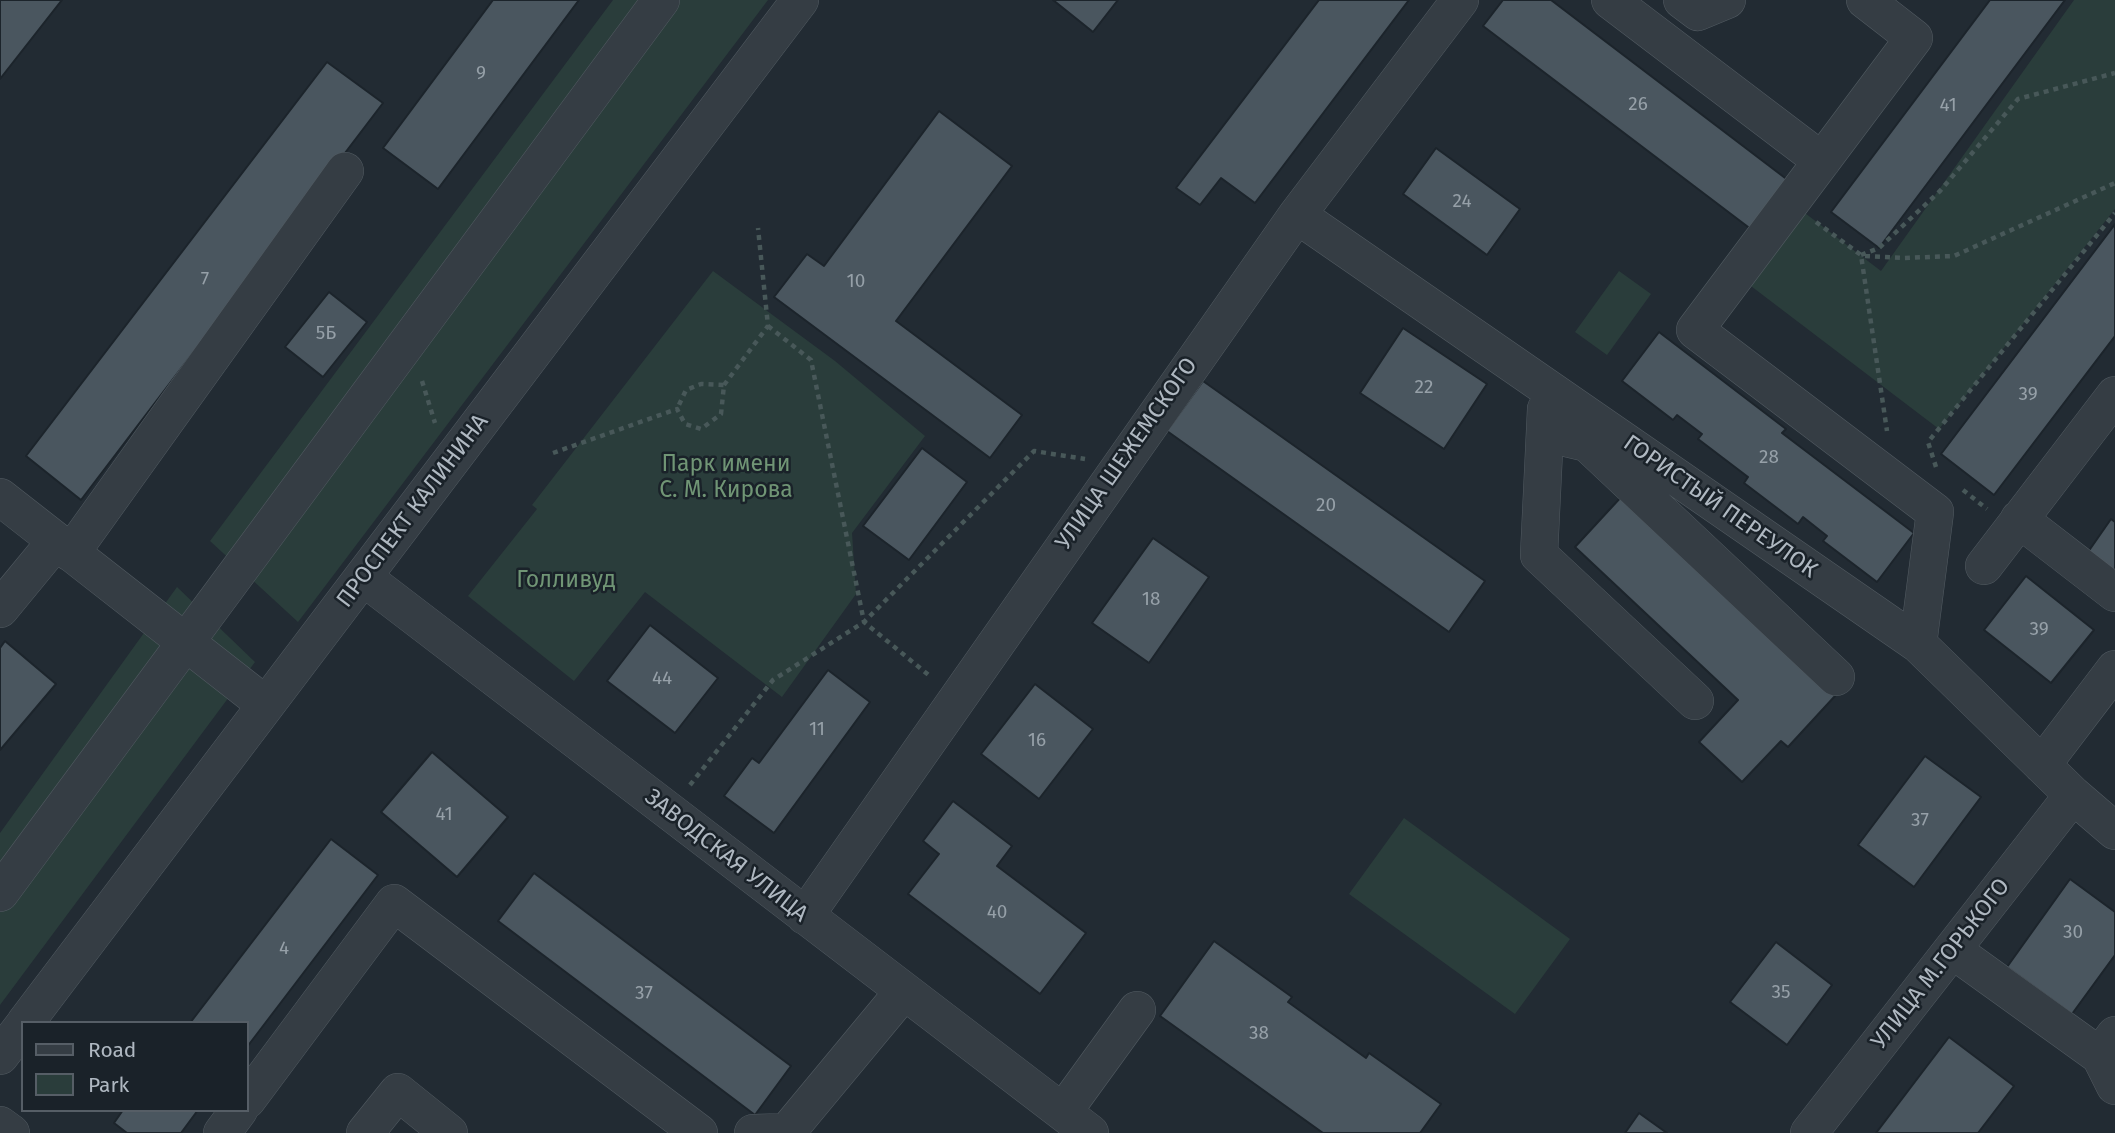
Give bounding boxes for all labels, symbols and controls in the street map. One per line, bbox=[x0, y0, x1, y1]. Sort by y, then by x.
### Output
house number: 9 bbox=[476, 63, 486, 85]
house number: 26 bbox=[1628, 94, 1648, 116]
house number: 41 bbox=[1939, 95, 1957, 117]
house number: 24 bbox=[1453, 191, 1471, 213]
house number: 7 bbox=[201, 269, 209, 291]
house number: 10 bbox=[847, 271, 865, 293]
house number: 5Б bbox=[316, 323, 336, 345]
street label: УЛИЦА ШЕЖЕМСКОГО bbox=[1050, 353, 1204, 555]
house number: 22 bbox=[1415, 377, 1433, 399]
house number: 39 bbox=[2018, 384, 2038, 406]
street label: ПРОСПЕКТ КАЛИНИНА bbox=[331, 409, 495, 613]
street label: ГОРИСТЫЙ ПЕРЕУЛОК bbox=[1618, 430, 1822, 584]
house number: 28 bbox=[1759, 447, 1779, 469]
park label: Парк имени С. М. Кирова bbox=[659, 451, 793, 505]
house number: 20 bbox=[1316, 495, 1336, 517]
park label: Голливуд bbox=[516, 567, 616, 595]
house number: 18 bbox=[1142, 589, 1160, 611]
house number: 39 bbox=[2029, 619, 2049, 641]
house number: 44 bbox=[652, 668, 672, 690]
house number: 11 bbox=[809, 719, 825, 741]
house number: 16 bbox=[1028, 730, 1046, 752]
street label: ЗАВОДСКАЯ УЛИЦА bbox=[639, 784, 813, 928]
house number: 41 bbox=[435, 804, 453, 826]
house number: 37 bbox=[1911, 810, 1929, 832]
street label: УЛИЦА М.ГОРЬКОГО bbox=[1866, 873, 2016, 1055]
house number: 40 bbox=[987, 902, 1007, 924]
house number: 30 bbox=[2063, 922, 2083, 944]
house number: 4 bbox=[279, 938, 289, 960]
house number: 35 bbox=[1772, 982, 1790, 1004]
house number: 37 bbox=[635, 983, 653, 1005]
legend bbox=[21, 1021, 248, 1112]
house number: 38 bbox=[1249, 1023, 1269, 1045]
text: Road bbox=[88, 1037, 136, 1063]
text: Park bbox=[88, 1072, 129, 1098]

